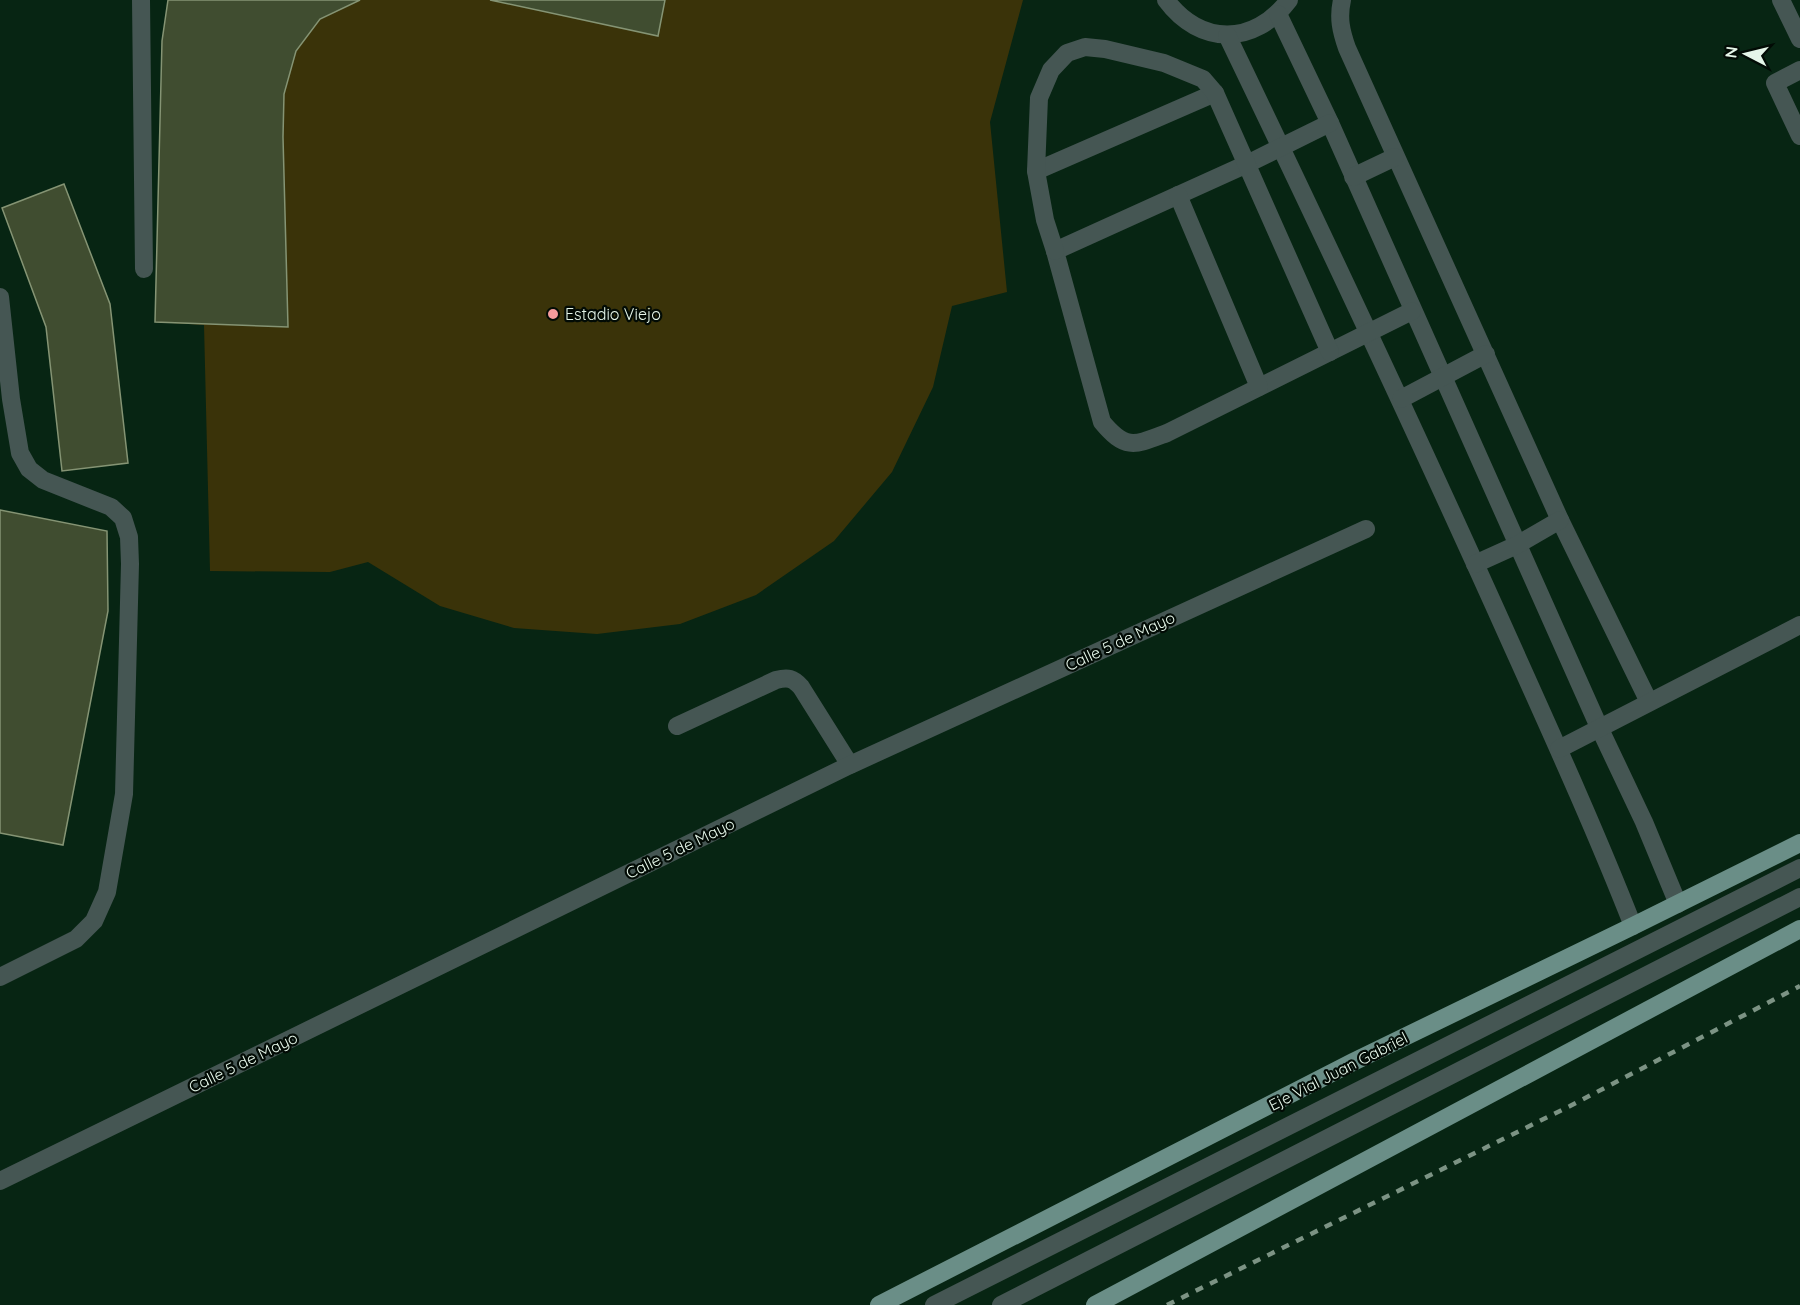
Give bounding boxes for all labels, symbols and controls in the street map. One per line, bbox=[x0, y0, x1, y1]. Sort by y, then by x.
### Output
north arrow bbox=[1716, 24, 1776, 84]
text: N bbox=[1720, 45, 1742, 59]
place label: Estadio Viejo bbox=[565, 304, 661, 324]
marker: Estadio Viejo bbox=[546, 307, 560, 321]
street label: Calle 5 de Mayo bbox=[1062, 607, 1178, 675]
street label: Calle 5 de Mayo bbox=[622, 813, 738, 883]
street label: Calle 5 de Mayo bbox=[185, 1027, 301, 1097]
street label: Eje Vial Juan Gabriel bbox=[1265, 1027, 1411, 1115]

